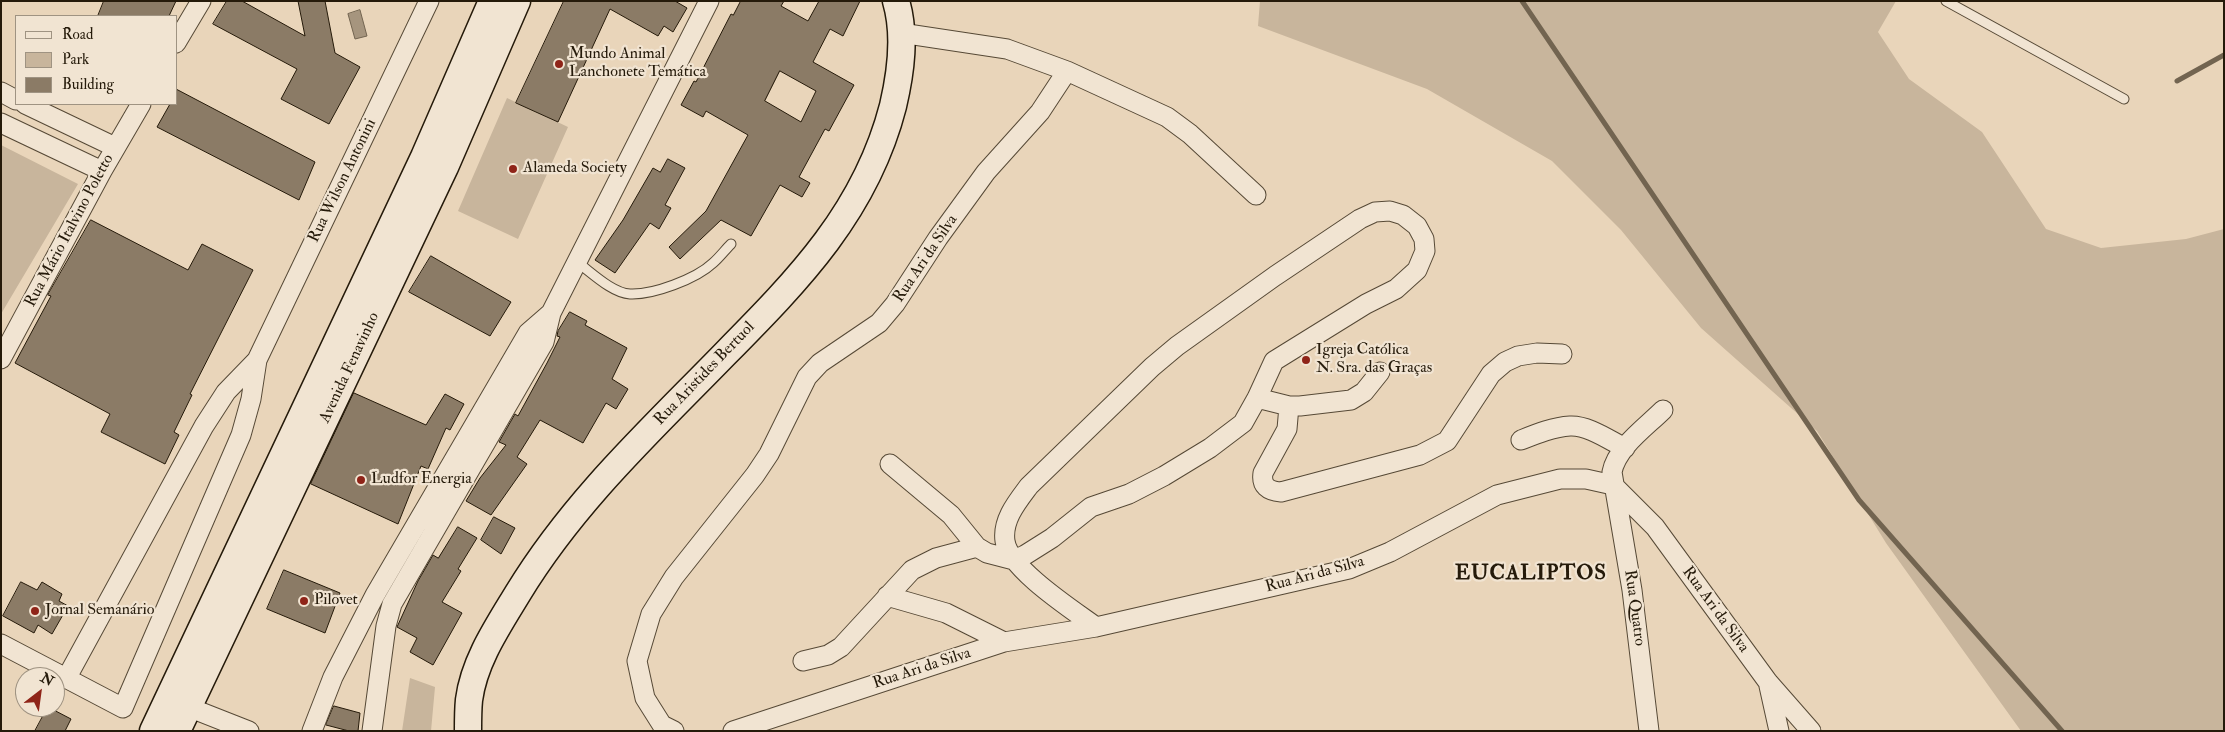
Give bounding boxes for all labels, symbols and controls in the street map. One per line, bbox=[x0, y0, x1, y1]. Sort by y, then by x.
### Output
legend bbox=[15, 15, 178, 105]
text: Road bbox=[62, 25, 93, 44]
place label: Mundo Animal Lanchonete Temática bbox=[569, 45, 706, 83]
text: Park bbox=[62, 50, 89, 69]
marker: Mundo Animal Lanchonete Temática bbox=[553, 58, 565, 70]
text: Building bbox=[62, 75, 114, 94]
street label: Rua Wilson Antonini bbox=[305, 116, 381, 246]
street label: Rua Mário Italvino Poletto bbox=[22, 151, 118, 311]
place label: Alameda Society bbox=[523, 159, 627, 179]
marker: Alameda Society bbox=[507, 163, 519, 175]
street label: Rua Ari da Silva bbox=[890, 212, 962, 306]
street label: Avenida Fenavinho bbox=[316, 310, 384, 426]
street label: Rua Aristides Bertuol bbox=[651, 318, 759, 430]
place label: Igreja Católica N. Sra. das Graças bbox=[1316, 341, 1432, 379]
marker: Igreja Católica N. Sra. das Graças bbox=[1300, 354, 1312, 366]
place label: Ludfor Energia bbox=[371, 470, 472, 490]
marker: Ludfor Energia bbox=[355, 474, 367, 486]
street label: Rua Ari da Silva bbox=[1263, 553, 1367, 597]
district label: EUCALIPTOS bbox=[1454, 561, 1608, 587]
street label: Rua Ari da Silva bbox=[1677, 563, 1753, 657]
street label: Rua Quatro bbox=[1619, 569, 1649, 647]
place label: Pilovet bbox=[314, 591, 358, 611]
marker: Pilovet bbox=[298, 595, 310, 607]
place label: Jornal Semanário bbox=[45, 601, 154, 621]
marker: Jornal Semanário bbox=[29, 605, 41, 617]
street label: Rua Ari da Silva bbox=[871, 644, 973, 694]
north arrow bbox=[15, 667, 65, 717]
text: N bbox=[38, 669, 57, 690]

